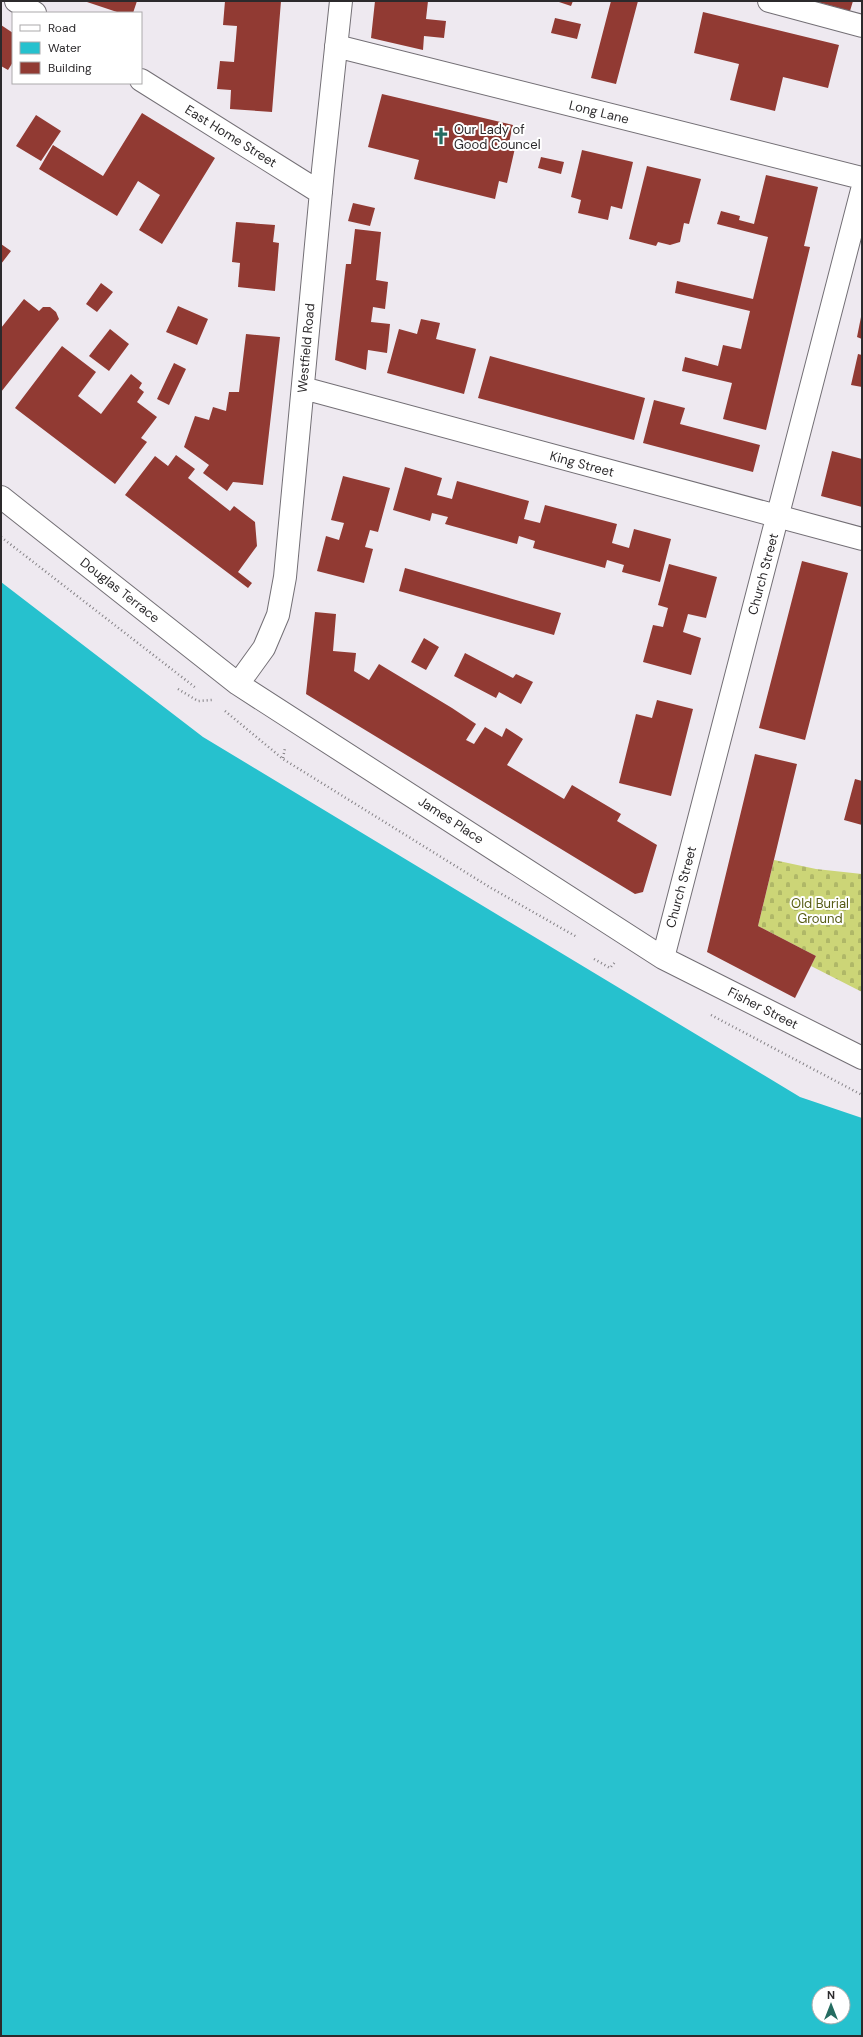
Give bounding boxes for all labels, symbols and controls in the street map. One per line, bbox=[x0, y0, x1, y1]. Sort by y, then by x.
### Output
legend bbox=[12, 12, 142, 84]
text: Road bbox=[48, 20, 76, 36]
text: Water bbox=[48, 40, 82, 56]
text: Building bbox=[48, 60, 92, 76]
street label: Long Lane bbox=[567, 96, 631, 128]
street label: East Home Street bbox=[182, 101, 280, 171]
place label: Our Lady of Good Councel bbox=[454, 121, 541, 153]
church icon: Our Lady of Good Councel bbox=[431, 126, 451, 146]
street label: Westfield Road bbox=[294, 302, 318, 394]
street label: King Street bbox=[548, 447, 616, 481]
street label: Church Street bbox=[744, 531, 782, 617]
street label: Douglas Terrace bbox=[77, 554, 163, 626]
street label: James Place bbox=[415, 792, 487, 848]
street label: Church Street bbox=[662, 844, 700, 930]
park label: Old Burial Ground bbox=[791, 895, 849, 927]
street label: Fisher Street bbox=[725, 983, 801, 1033]
north arrow bbox=[811, 1985, 851, 2025]
text: N bbox=[827, 1988, 835, 2002]

